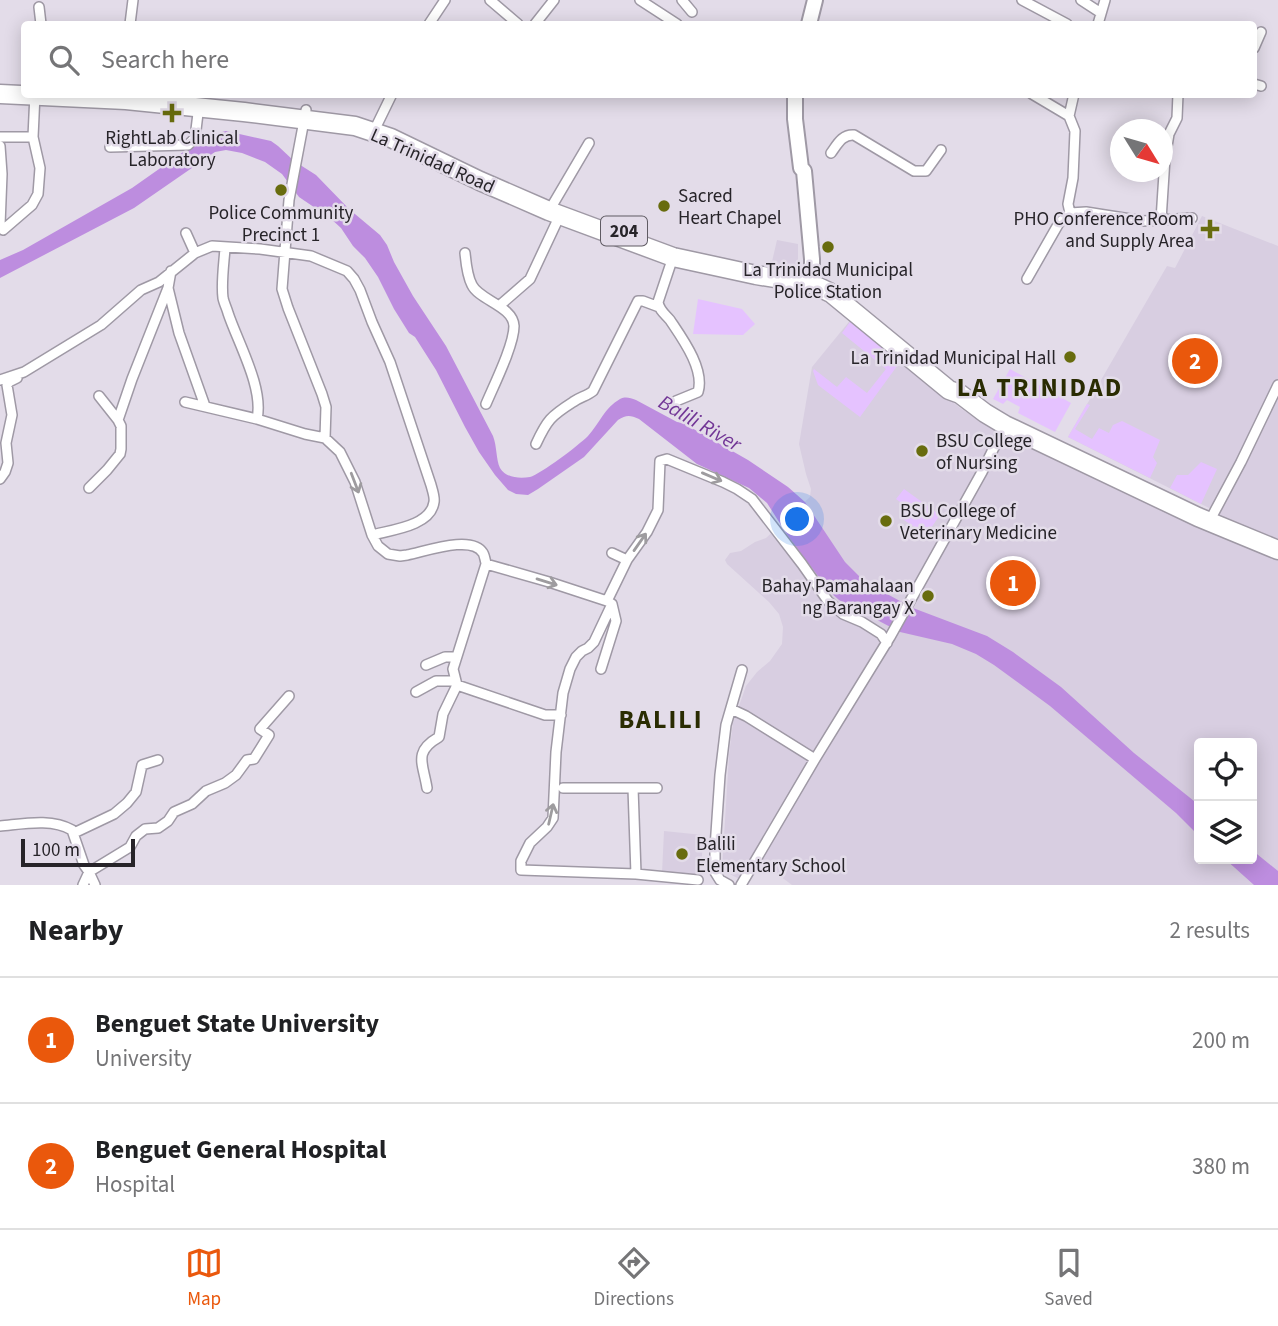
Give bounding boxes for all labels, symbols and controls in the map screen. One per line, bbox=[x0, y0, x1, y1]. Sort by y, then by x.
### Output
search box bbox=[21, 21, 1257, 98]
icon: search bbox=[45, 41, 83, 79]
text: Search here bbox=[101, 41, 229, 78]
marker: RightLab Clinical Laboratory bbox=[162, 103, 182, 123]
north arrow bbox=[1110, 119, 1173, 182]
street label: La Trinidad Road bbox=[366, 122, 499, 201]
place label: RightLab Clinical Laboratory bbox=[105, 125, 239, 174]
marker: Police Community Precinct 1 bbox=[273, 182, 289, 198]
place label: Sacred Heart Chapel bbox=[678, 183, 782, 232]
marker: Sacred Heart Chapel bbox=[656, 198, 672, 214]
place label: Police Community Precinct 1 bbox=[209, 200, 354, 249]
place label: PHO Conference Room and Supply Area bbox=[1013, 206, 1194, 255]
road number: 204 bbox=[601, 216, 647, 246]
marker: PHO Conference Room and Supply Area bbox=[1200, 219, 1220, 239]
marker: La Trinidad Municipal Police Station bbox=[820, 239, 836, 255]
place label: La Trinidad Municipal Police Station bbox=[743, 257, 913, 306]
pin: 2 bbox=[1172, 335, 1218, 387]
place label: La Trinidad Municipal Hall bbox=[851, 345, 1056, 372]
marker: La Trinidad Municipal Hall bbox=[1062, 349, 1078, 365]
district label: LA TRINIDAD bbox=[957, 369, 1123, 406]
water label: Balili River bbox=[653, 387, 748, 459]
place label: BSU College of Nursing bbox=[936, 428, 1032, 477]
marker: BSU College of Nursing bbox=[914, 443, 930, 459]
one-way arrow bbox=[700, 471, 722, 484]
one-way arrow bbox=[350, 472, 362, 494]
place label: BSU College of Veterinary Medicine bbox=[900, 498, 1057, 547]
your location bbox=[780, 502, 814, 536]
marker: BSU College of Veterinary Medicine bbox=[878, 513, 894, 529]
one-way arrow bbox=[633, 533, 647, 552]
pin: 1 bbox=[990, 557, 1036, 609]
place label: Bahay Pamahalaan ng Barangay X bbox=[762, 573, 914, 622]
one-way arrow bbox=[536, 576, 558, 589]
marker: Bahay Pamahalaan ng Barangay X bbox=[920, 588, 936, 604]
district label: BALILI bbox=[618, 701, 704, 738]
map controls bbox=[1194, 738, 1257, 864]
button: locate bbox=[1194, 738, 1257, 801]
button: layers bbox=[1194, 801, 1257, 864]
one-way arrow bbox=[546, 803, 559, 825]
place label: Balili Elementary School bbox=[696, 831, 846, 880]
scale bar bbox=[21, 836, 135, 868]
text: 100 m bbox=[32, 837, 80, 864]
marker: Balili Elementary School bbox=[674, 846, 690, 862]
text: Nearby bbox=[28, 909, 123, 952]
text: 2 results bbox=[1170, 914, 1250, 947]
text: Benguet State University bbox=[95, 1005, 379, 1042]
text: 1 bbox=[45, 1024, 57, 1057]
text: 200 m bbox=[1192, 1024, 1250, 1057]
text: University bbox=[95, 1042, 192, 1075]
text: Benguet General Hospital bbox=[95, 1131, 386, 1168]
text: 2 bbox=[45, 1150, 57, 1183]
text: 380 m bbox=[1192, 1150, 1250, 1183]
text: Hospital bbox=[95, 1168, 175, 1201]
tab: Map bbox=[185, 1244, 223, 1313]
tab: Directions bbox=[594, 1244, 674, 1313]
tab: Saved bbox=[1044, 1244, 1093, 1313]

